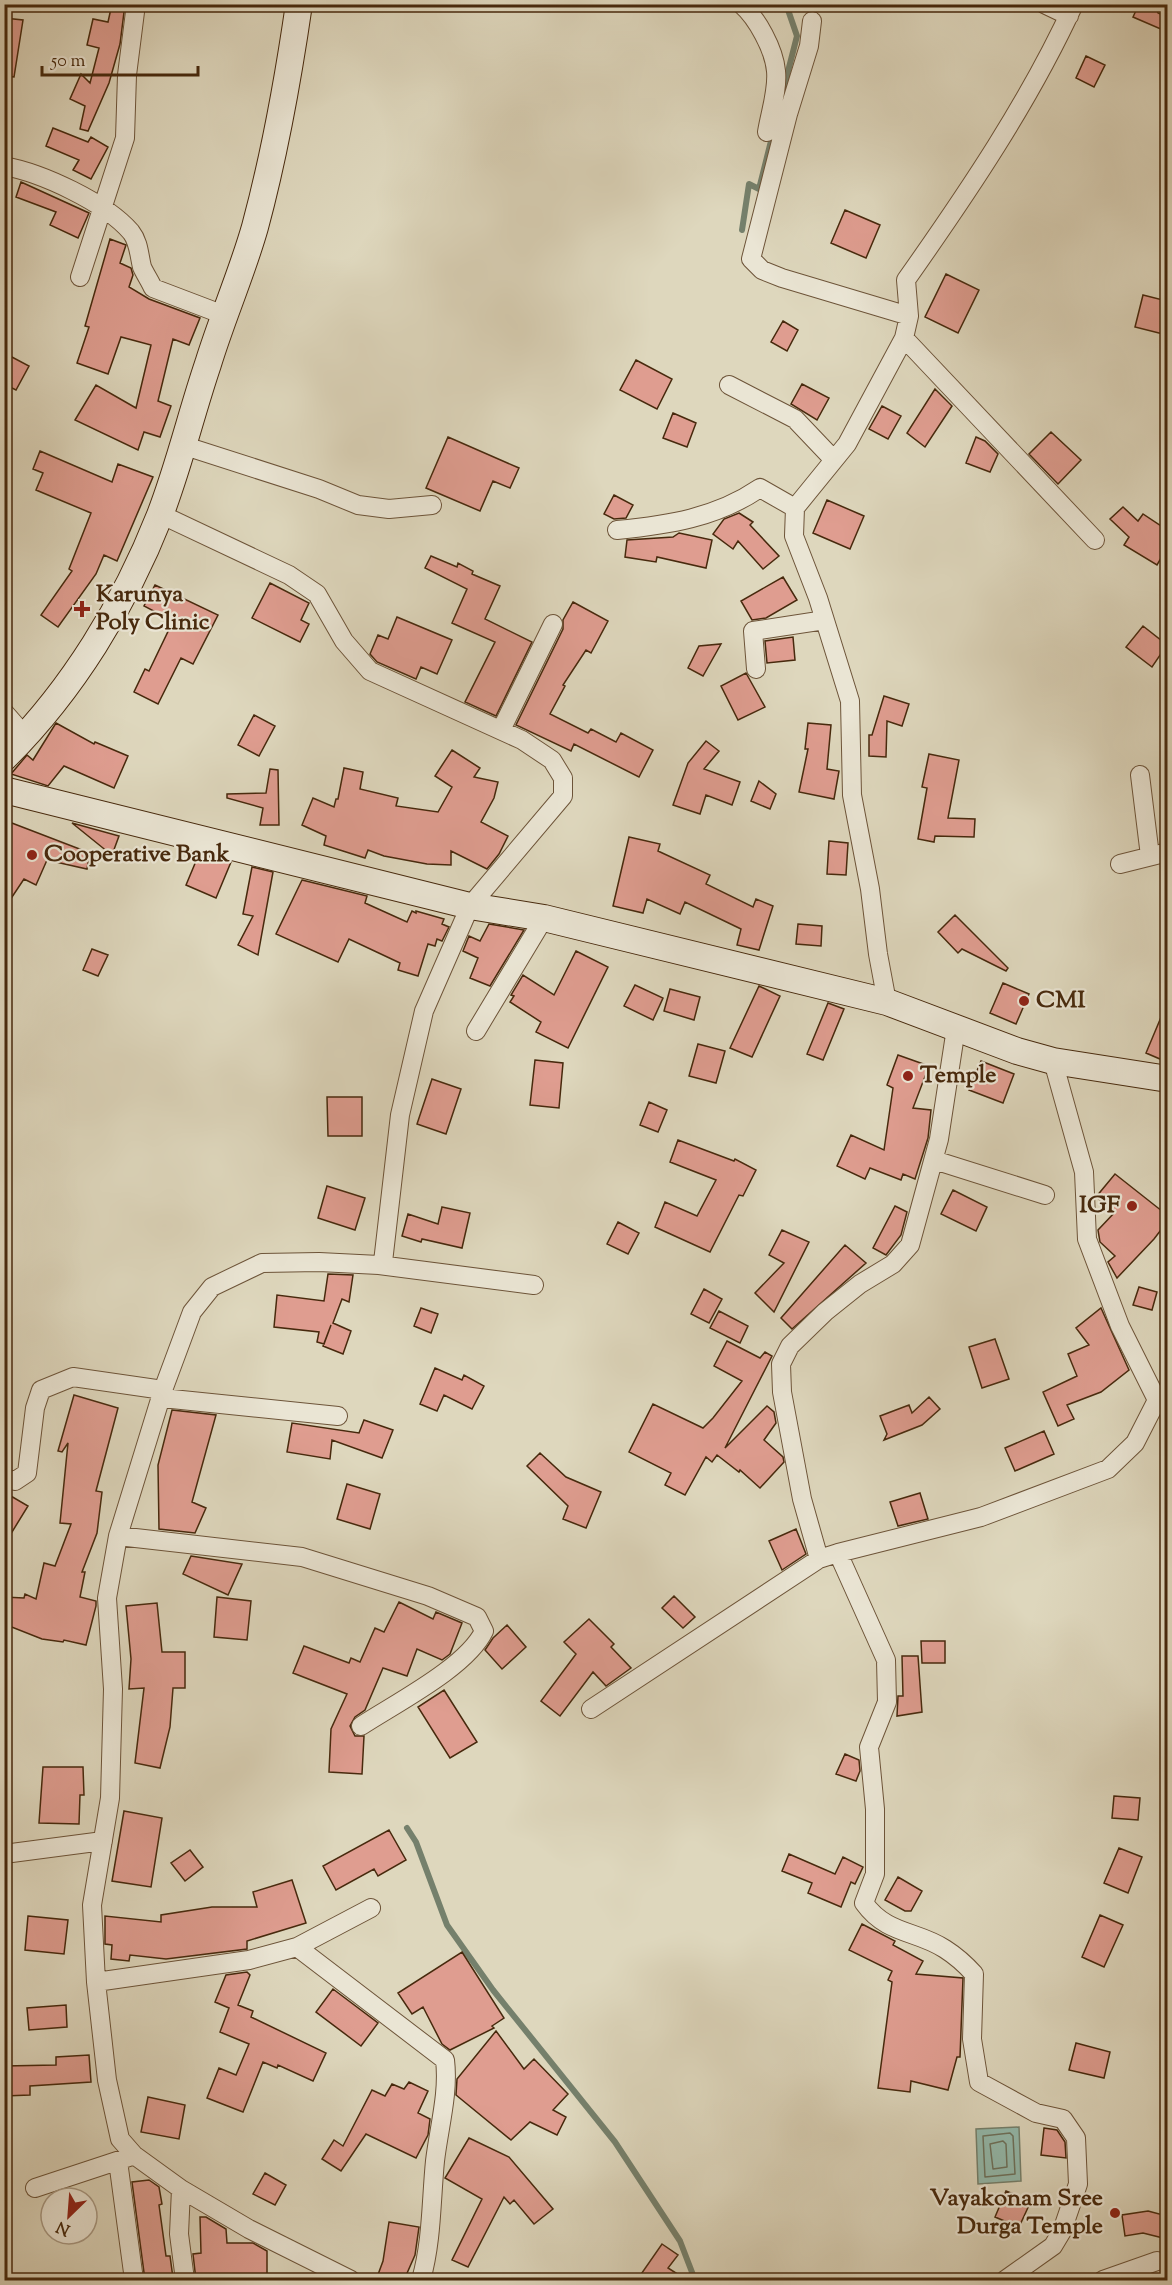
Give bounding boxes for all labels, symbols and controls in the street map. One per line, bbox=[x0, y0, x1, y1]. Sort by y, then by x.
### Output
scale bar bbox=[42, 39, 198, 77]
text: 50 m bbox=[50, 49, 86, 75]
place label: Karunya Poly Clinic bbox=[96, 578, 210, 640]
marker: Karunya Poly Clinic bbox=[73, 600, 91, 618]
place label: Cooperative Bank bbox=[44, 838, 230, 872]
marker: Cooperative Bank bbox=[25, 848, 39, 862]
place label: CMI bbox=[1036, 984, 1085, 1018]
marker: CMI bbox=[1017, 994, 1031, 1008]
place label: Temple bbox=[920, 1059, 996, 1093]
marker: Temple bbox=[901, 1069, 915, 1083]
place label: IGF bbox=[1079, 1189, 1121, 1223]
marker: IGF bbox=[1125, 1199, 1139, 1213]
place label: Vayakonam Sree Durga Temple bbox=[930, 2182, 1103, 2244]
north arrow bbox=[39, 2186, 99, 2246]
marker: Vayakonam Sree Durga Temple bbox=[1108, 2206, 1122, 2220]
text: N bbox=[53, 2214, 74, 2240]

